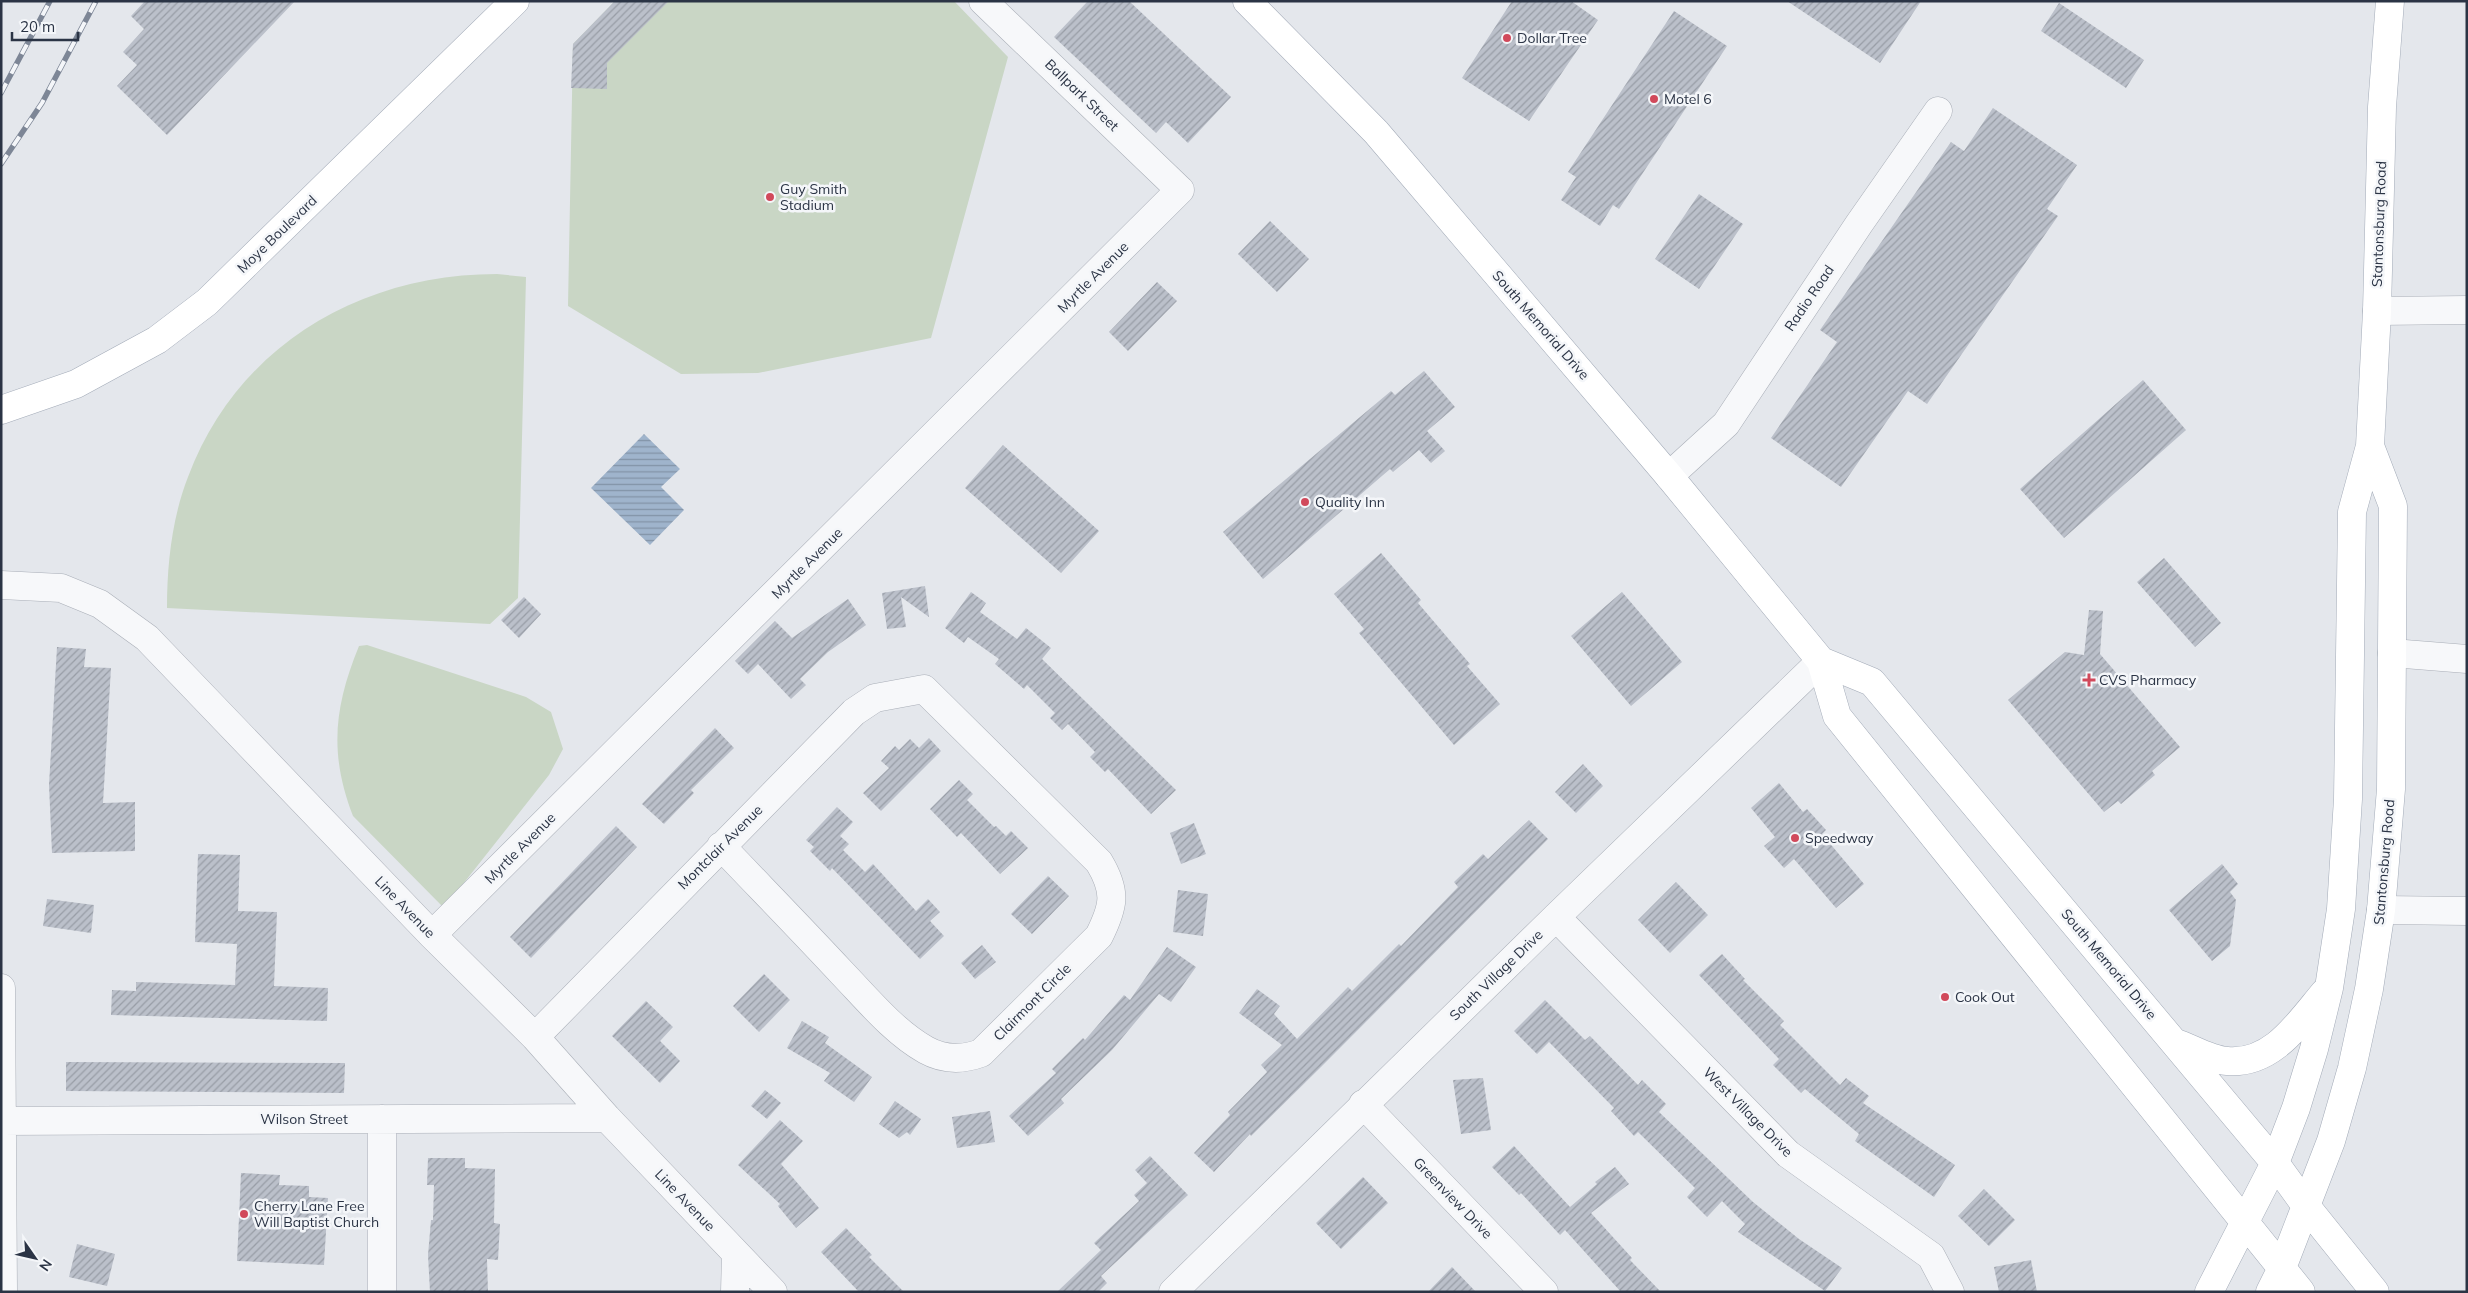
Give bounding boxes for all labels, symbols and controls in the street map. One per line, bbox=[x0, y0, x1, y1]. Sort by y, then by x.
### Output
scale bar bbox=[12, 10, 79, 42]
text: 20 m bbox=[20, 17, 55, 36]
place label: Dollar Tree bbox=[1517, 29, 1587, 47]
marker: Dollar Tree bbox=[1501, 32, 1513, 44]
street label: Ballpark Street bbox=[1041, 55, 1123, 135]
place label: Motel 6 bbox=[1664, 90, 1712, 108]
marker: Motel 6 bbox=[1648, 93, 1660, 105]
street label: Stantonsburg Road bbox=[2368, 161, 2390, 287]
place label: Guy Smith Stadium bbox=[780, 180, 847, 214]
street label: Moye Boulevard bbox=[233, 191, 321, 277]
marker: Guy Smith Stadium bbox=[764, 191, 776, 203]
street label: Myrtle Avenue bbox=[1054, 238, 1132, 316]
street label: Radio Road bbox=[1780, 262, 1838, 334]
street label: South Memorial Drive bbox=[1489, 267, 1593, 383]
place label: Quality Inn bbox=[1315, 493, 1385, 511]
marker: Quality Inn bbox=[1299, 496, 1311, 508]
street label: Myrtle Avenue bbox=[768, 524, 846, 602]
place label: CVS Pharmacy bbox=[2099, 671, 2197, 689]
marker: CVS Pharmacy bbox=[2083, 674, 2095, 686]
street label: Stantonsburg Road bbox=[2370, 798, 2398, 926]
street label: Montclair Avenue bbox=[674, 801, 766, 893]
street label: Myrtle Avenue bbox=[481, 809, 559, 887]
place label: Speedway bbox=[1805, 829, 1874, 847]
marker: Speedway bbox=[1789, 832, 1801, 844]
street label: Line Avenue bbox=[371, 872, 439, 942]
street label: South Memorial Drive bbox=[2057, 905, 2161, 1023]
street label: South Village Drive bbox=[1445, 926, 1547, 1024]
street label: Clairmont Circle bbox=[989, 959, 1075, 1045]
place label: Cook Out bbox=[1955, 988, 2015, 1006]
marker: Cook Out bbox=[1939, 991, 1951, 1003]
street label: West Village Drive bbox=[1699, 1063, 1797, 1161]
street label: Wilson Street bbox=[260, 1110, 348, 1128]
street label: Greenview Drive bbox=[1410, 1153, 1496, 1243]
street label: Line Avenue bbox=[651, 1165, 719, 1235]
place label: Cherry Lane Free Will Baptist Church bbox=[254, 1197, 379, 1231]
marker: Cherry Lane Free Will Baptist Church bbox=[238, 1208, 250, 1220]
north arrow bbox=[10, 1233, 60, 1283]
text: N bbox=[35, 1256, 56, 1275]

